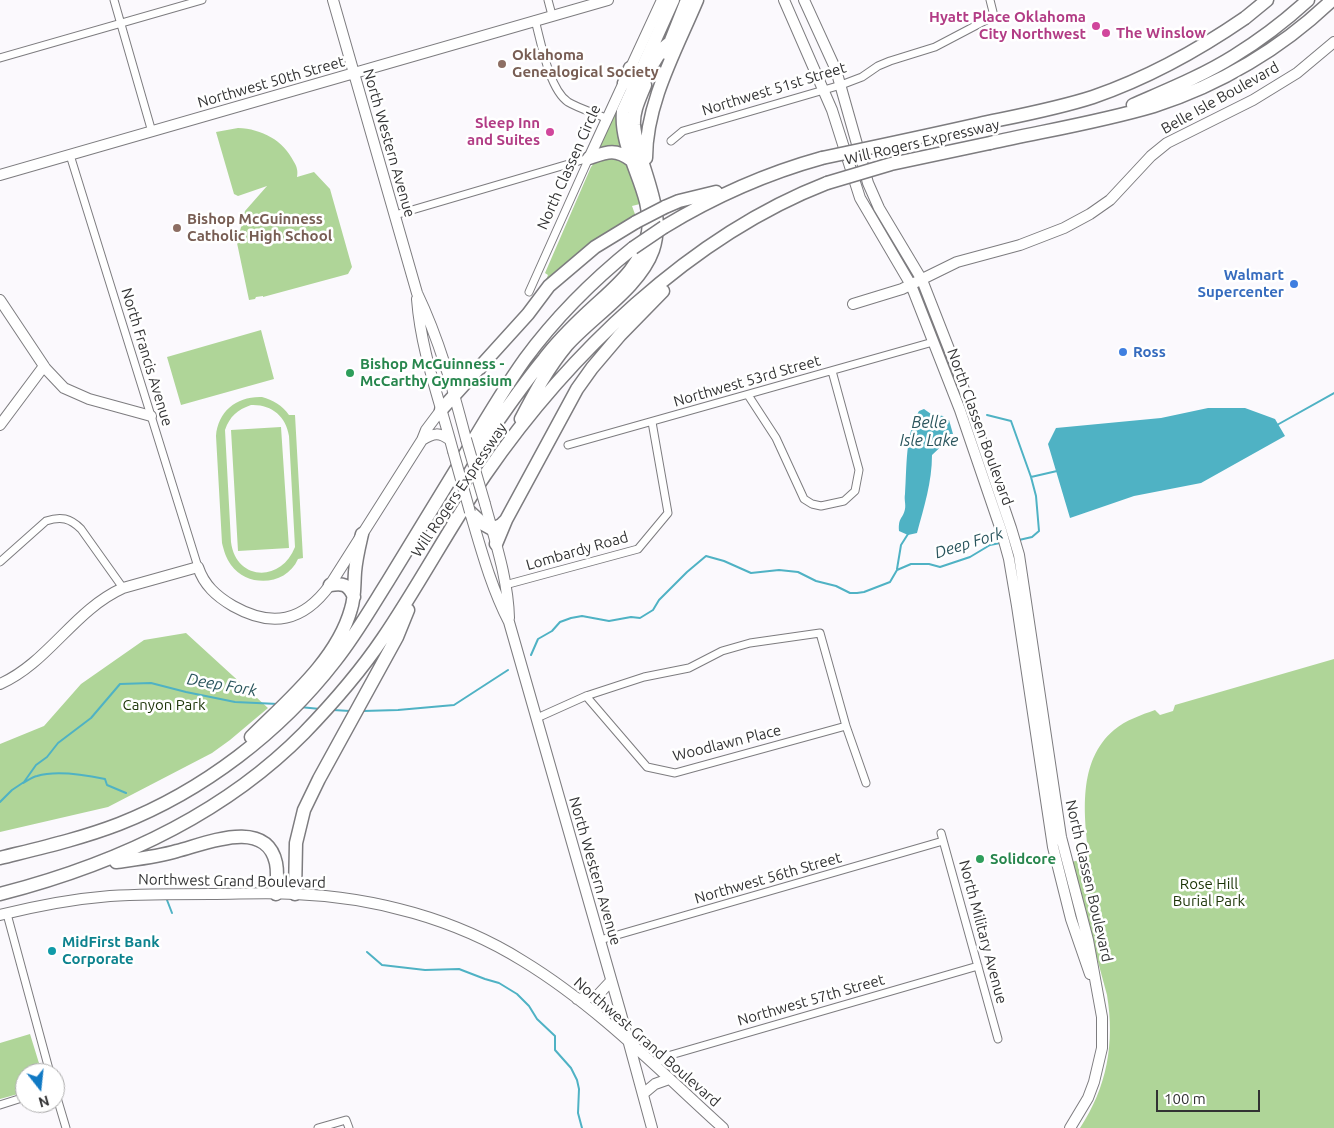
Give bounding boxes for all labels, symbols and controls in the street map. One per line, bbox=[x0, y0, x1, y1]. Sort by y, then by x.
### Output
place label: Hyatt Place Oklahoma City Northwest bbox=[929, 8, 1086, 43]
marker: Hyatt Place Oklahoma City Northwest bbox=[1090, 20, 1102, 32]
place label: The Winslow bbox=[1116, 24, 1206, 42]
marker: The Winslow bbox=[1100, 27, 1112, 39]
place label: Oklahoma Genealogical Society bbox=[512, 46, 659, 81]
street label: Northwest 50th Street bbox=[195, 52, 347, 112]
marker: Oklahoma Genealogical Society bbox=[496, 58, 508, 70]
street label: Northwest 51st Street bbox=[700, 58, 848, 120]
street label: Belle Isle Boulevard bbox=[1158, 58, 1282, 138]
street label: North Western Avenue bbox=[359, 67, 419, 219]
street label: North Classen Circle bbox=[533, 102, 605, 232]
place label: Sleep Inn and Suites bbox=[467, 114, 540, 149]
street label: Will Rogers Expressway bbox=[843, 115, 1001, 169]
marker: Sleep Inn and Suites bbox=[544, 126, 556, 138]
place label: Bishop McGuinness Catholic High School bbox=[187, 210, 332, 245]
marker: Bishop McGuinness Catholic High School bbox=[171, 222, 183, 234]
place label: Walmart Supercenter bbox=[1198, 266, 1284, 301]
marker: Walmart Supercenter bbox=[1288, 278, 1300, 290]
street label: North Francis Avenue bbox=[117, 286, 177, 428]
place label: Ross bbox=[1133, 343, 1166, 361]
street label: North Classen Boulevard bbox=[943, 346, 1017, 508]
marker: Ross bbox=[1117, 346, 1129, 358]
street label: Northwest 53rd Street bbox=[671, 351, 823, 411]
place label: Bishop McGuinness - McCarthy Gymnasium bbox=[360, 355, 512, 390]
marker: Bishop McGuinness - McCarthy Gymnasium bbox=[344, 367, 356, 379]
water label: Belle Isle Lake bbox=[900, 413, 958, 451]
street label: Will Rogers Expressway bbox=[407, 419, 511, 561]
water label: Deep Fork bbox=[932, 523, 1006, 563]
street label: Lombardy Road bbox=[524, 528, 630, 574]
water label: Deep Fork bbox=[186, 669, 258, 701]
park label: Canyon Park bbox=[122, 696, 206, 714]
street label: Woodlawn Place bbox=[671, 721, 783, 765]
street label: North Western Avenue bbox=[565, 795, 625, 947]
street label: North Classen Boulevard bbox=[1062, 798, 1116, 964]
street label: Northwest 56th Street bbox=[692, 848, 844, 908]
place label: Solidcore bbox=[990, 850, 1056, 868]
marker: Solidcore bbox=[974, 853, 986, 865]
street label: North Military Avenue bbox=[955, 858, 1011, 1006]
street label: Northwest Grand Boulevard bbox=[138, 870, 326, 892]
park label: Rose Hill Burial Park bbox=[1173, 875, 1245, 910]
place label: MidFirst Bank Corporate bbox=[62, 933, 160, 968]
marker: MidFirst Bank Corporate bbox=[46, 945, 58, 957]
street label: Northwest 57th Street bbox=[735, 970, 887, 1030]
street label: Northwest Grand Boulevard bbox=[570, 974, 724, 1110]
north arrow bbox=[15, 1063, 65, 1113]
scale bar bbox=[1159, 1080, 1263, 1112]
text: 100 m bbox=[1164, 1090, 1206, 1107]
text: N bbox=[37, 1092, 51, 1111]

